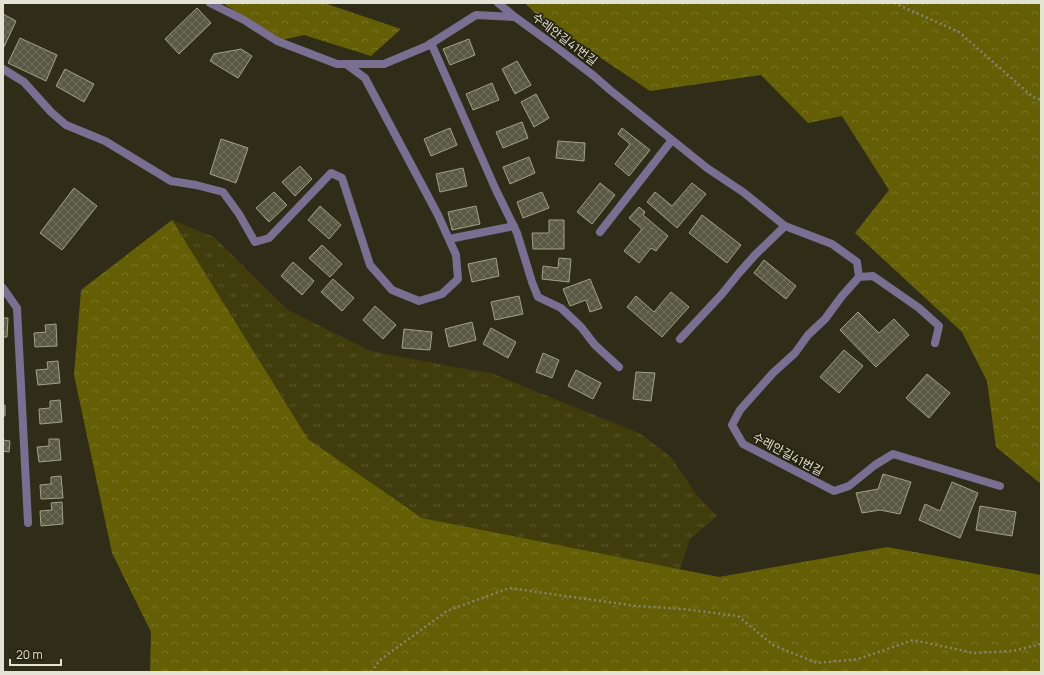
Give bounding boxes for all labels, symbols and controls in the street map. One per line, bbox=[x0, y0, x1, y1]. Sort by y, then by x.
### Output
street label: 수레안길41번길 bbox=[529, 9, 601, 69]
street label: 수레안길41번길 bbox=[750, 428, 826, 480]
scale bar bbox=[10, 641, 61, 667]
text: 20 m bbox=[16, 646, 43, 663]

